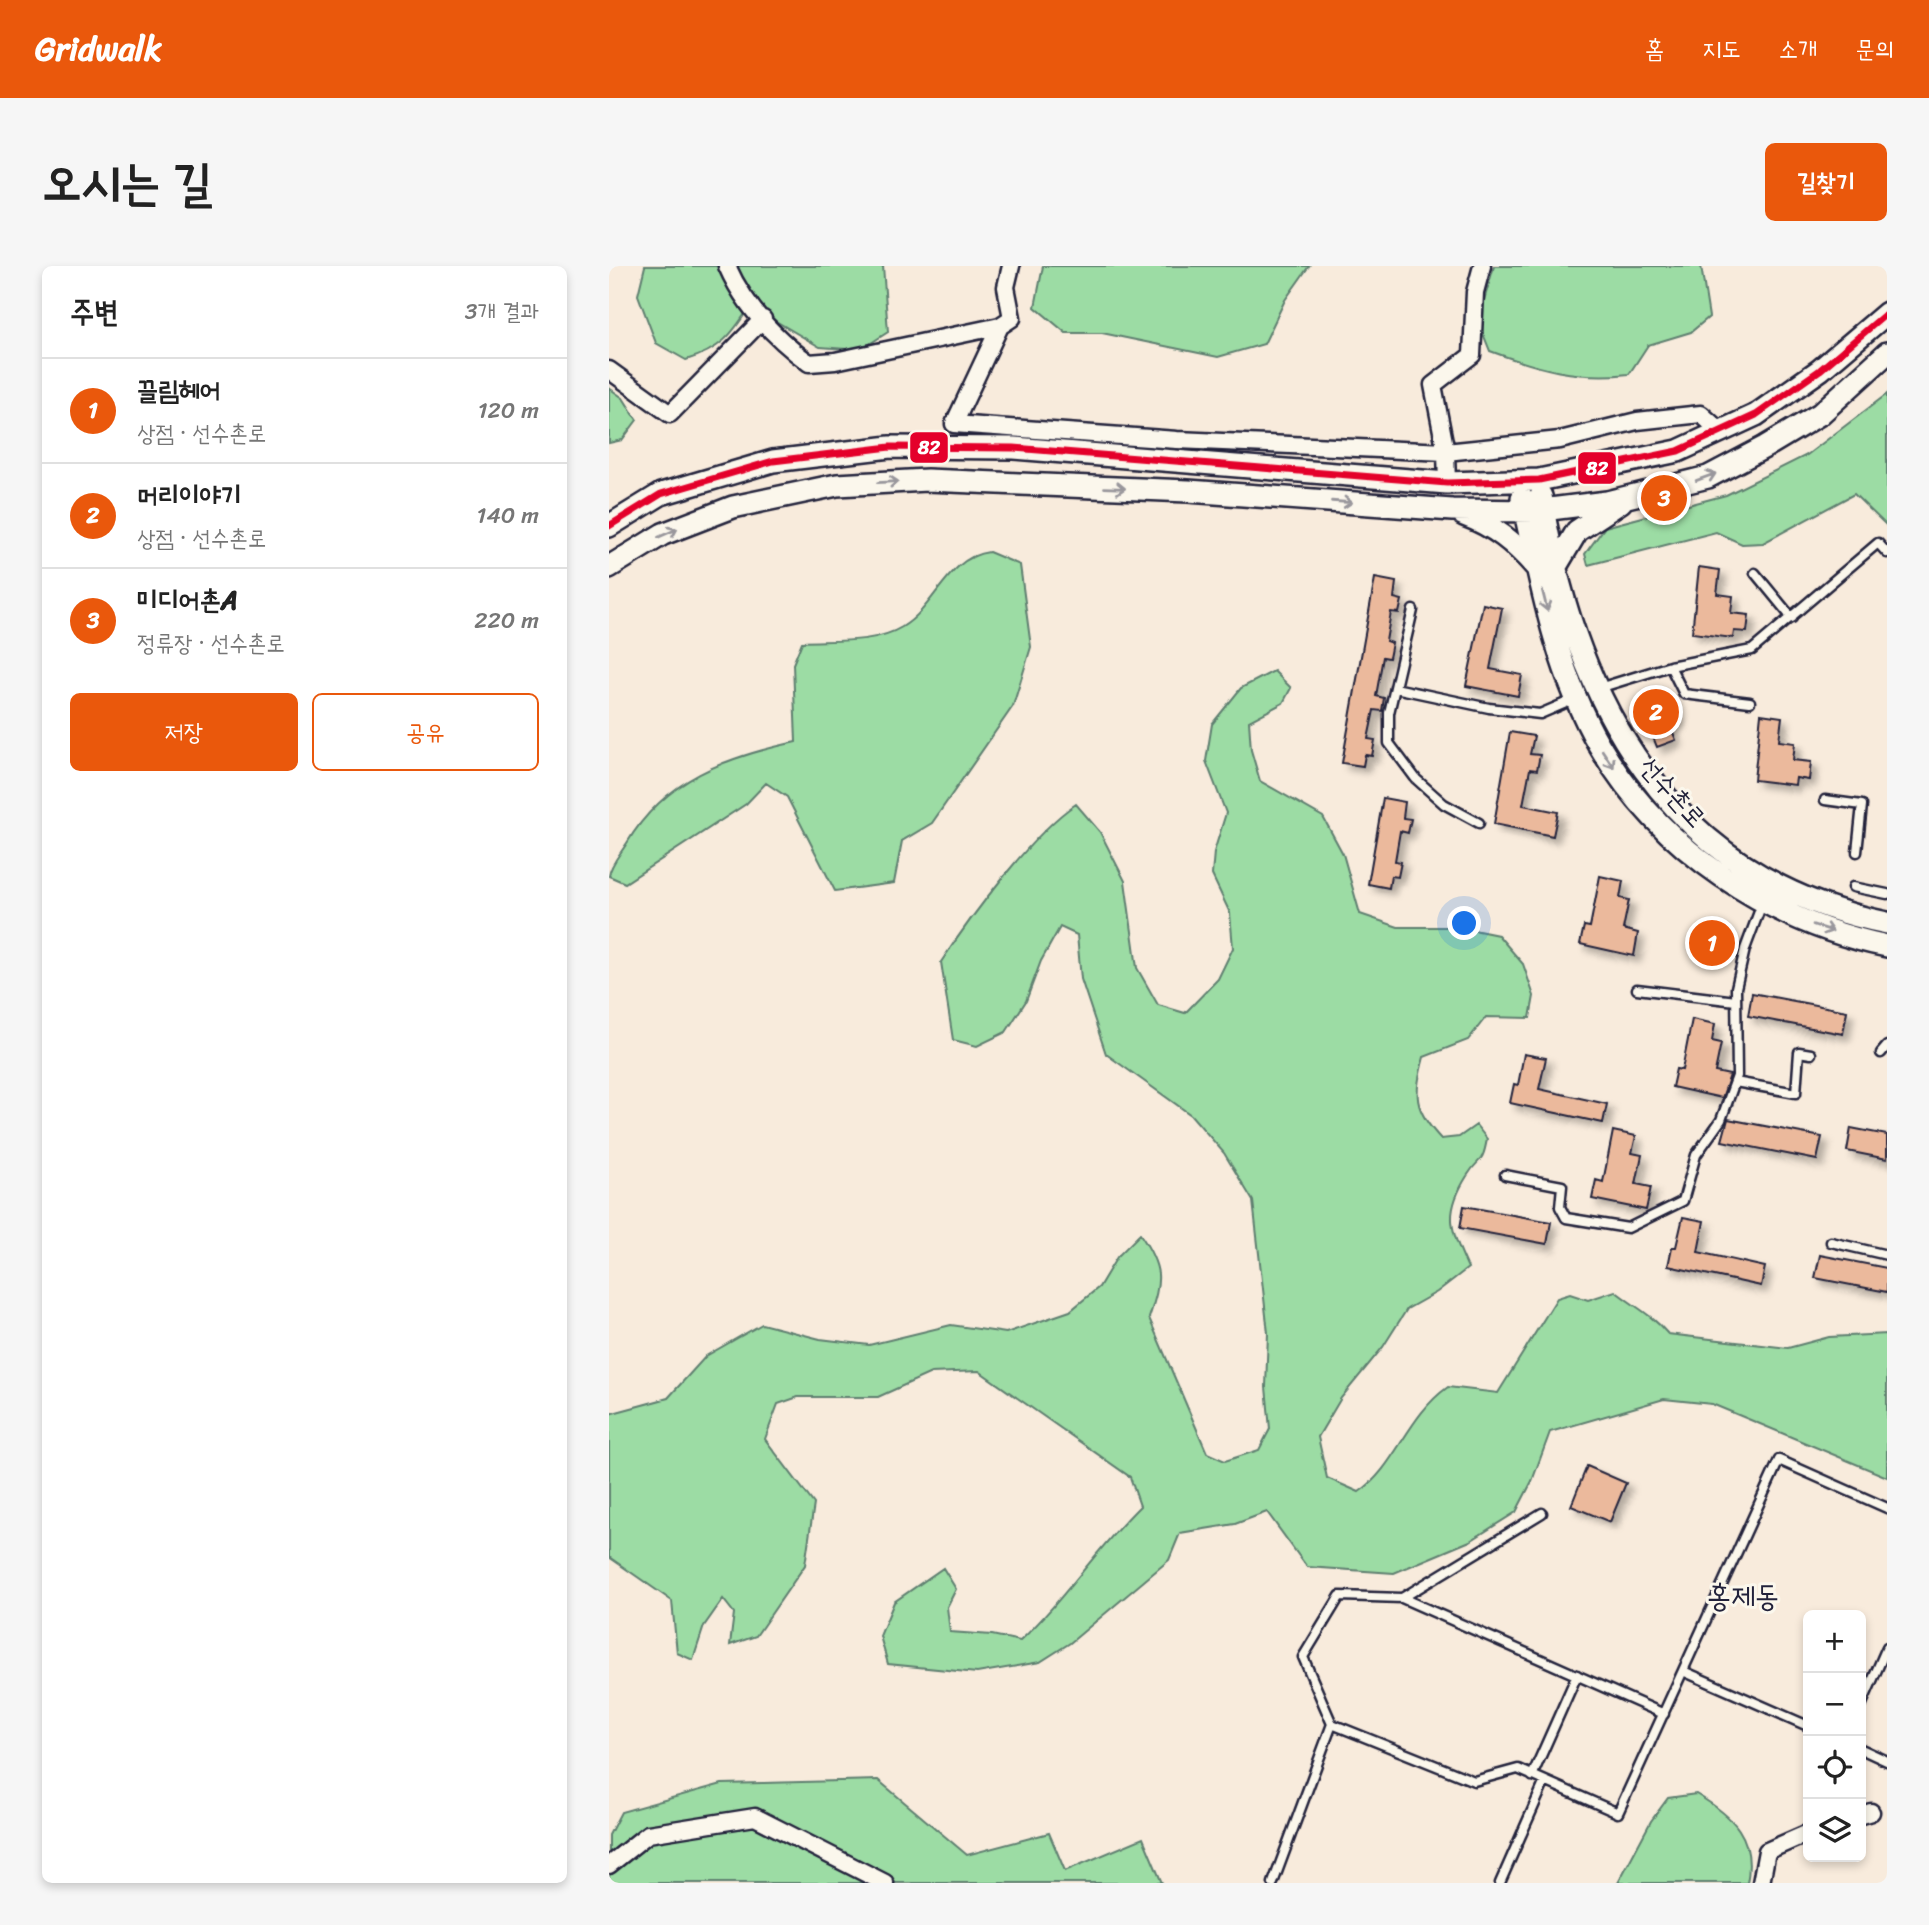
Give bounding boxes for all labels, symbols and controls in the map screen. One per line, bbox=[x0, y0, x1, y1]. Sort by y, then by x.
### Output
text: Gridwalk bbox=[35, 20, 162, 78]
text: 홈 bbox=[1645, 28, 1664, 70]
text: 지도 bbox=[1702, 28, 1741, 70]
text: 소개 bbox=[1779, 28, 1817, 70]
text: 문의 bbox=[1855, 28, 1894, 70]
text: 오시는 길 bbox=[42, 139, 212, 226]
button: 길찾기 bbox=[1765, 143, 1887, 221]
text: 주변 bbox=[70, 285, 118, 339]
text: 3개 결과 bbox=[465, 291, 539, 332]
text: 끌림헤어 bbox=[137, 367, 221, 413]
text: 1 bbox=[88, 390, 98, 431]
text: 120 m bbox=[478, 390, 539, 431]
text: 상점 · 선수촌로 bbox=[137, 413, 266, 454]
line badge: 82 bbox=[909, 431, 949, 464]
text: 82 bbox=[917, 431, 940, 464]
line badge: 82 bbox=[1577, 451, 1617, 485]
text: 82 bbox=[1585, 452, 1608, 485]
one-way arrow bbox=[1695, 469, 1717, 482]
text: 머리이야기 bbox=[137, 472, 242, 518]
pin: 3 bbox=[1641, 472, 1687, 524]
one-way arrow bbox=[876, 475, 899, 488]
one-way arrow bbox=[1104, 481, 1127, 494]
text: 2 bbox=[86, 495, 100, 536]
text: 140 m bbox=[477, 495, 539, 536]
one-way arrow bbox=[1331, 496, 1353, 509]
text: 상점 · 선수촌로 bbox=[137, 518, 266, 559]
one-way arrow bbox=[657, 526, 678, 539]
text: 미디어촌A bbox=[137, 577, 238, 623]
one-way arrow bbox=[1539, 590, 1552, 612]
text: 3 bbox=[87, 600, 99, 641]
text: 220 m bbox=[474, 600, 539, 641]
text: 정류장 · 선수촌로 bbox=[137, 623, 285, 664]
pin: 2 bbox=[1633, 686, 1679, 738]
button: 저장 bbox=[70, 693, 298, 771]
button: 공유 bbox=[312, 693, 539, 771]
street label: 선수촌로 bbox=[1628, 746, 1718, 838]
one-way arrow bbox=[1601, 748, 1615, 768]
your location bbox=[1447, 906, 1481, 940]
pin: 1 bbox=[1689, 917, 1735, 969]
one-way arrow bbox=[1812, 923, 1834, 936]
district label: 홍제동 bbox=[1707, 1569, 1779, 1623]
map controls bbox=[1803, 1610, 1866, 1862]
button: + bbox=[1803, 1610, 1866, 1673]
button: − bbox=[1803, 1673, 1866, 1736]
button: locate bbox=[1803, 1736, 1866, 1799]
button: layers bbox=[1803, 1799, 1866, 1862]

